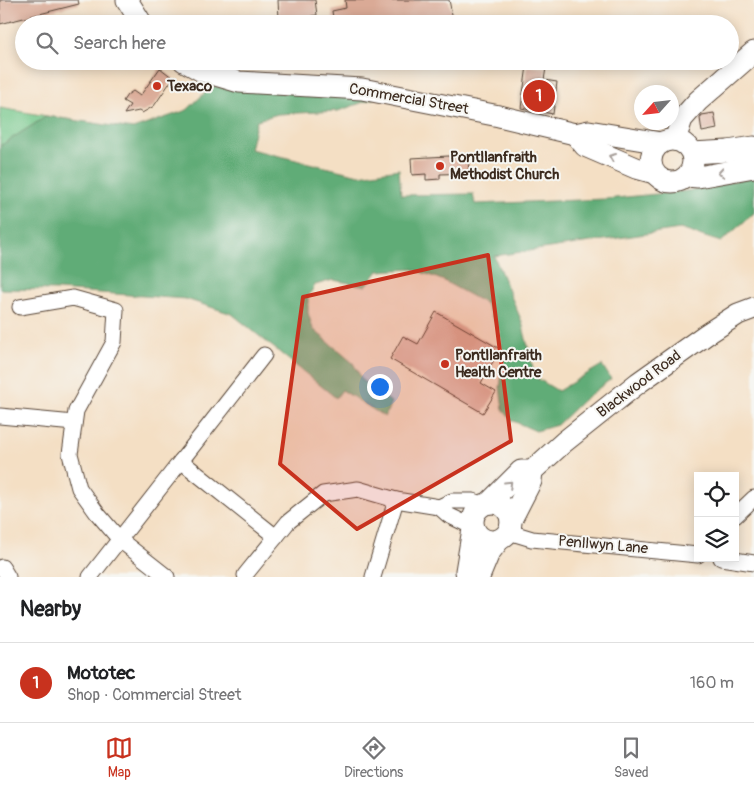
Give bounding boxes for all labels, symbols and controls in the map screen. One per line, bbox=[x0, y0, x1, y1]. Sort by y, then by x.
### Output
search box bbox=[15, 15, 739, 70]
icon: search bbox=[33, 29, 61, 57]
text: Search here bbox=[73, 31, 166, 55]
place label: Texaco bbox=[166, 77, 212, 96]
pin: 1 bbox=[523, 77, 555, 115]
street label: Commercial Street bbox=[348, 79, 471, 119]
marker: Texaco bbox=[151, 80, 163, 92]
north arrow bbox=[634, 85, 679, 130]
place label: Pontllanfraith Methodist Church bbox=[450, 148, 559, 184]
one-way arrow bbox=[608, 153, 617, 164]
marker: Pontllanfraith Methodist Church bbox=[434, 160, 446, 172]
one-way arrow bbox=[716, 168, 725, 178]
place label: Pontllanfraith Health Centre bbox=[455, 346, 542, 382]
street label: Blackwood Road bbox=[593, 346, 685, 422]
marker: Pontllanfraith Health Centre bbox=[439, 358, 451, 370]
your location bbox=[367, 374, 393, 400]
map controls bbox=[694, 472, 739, 562]
button: locate bbox=[694, 472, 739, 517]
one-way arrow bbox=[503, 480, 512, 489]
button: layers bbox=[694, 517, 739, 562]
street label: Penllwyn Lane bbox=[557, 532, 649, 558]
text: Nearby bbox=[20, 596, 81, 623]
text: Mototec bbox=[67, 661, 135, 685]
text: 1 bbox=[33, 673, 39, 693]
text: 160 m bbox=[690, 673, 734, 693]
text: Shop · Commercial Street bbox=[67, 685, 241, 705]
tab: Map bbox=[105, 734, 133, 781]
tab: Directions bbox=[344, 734, 403, 781]
tab: Saved bbox=[614, 734, 649, 781]

